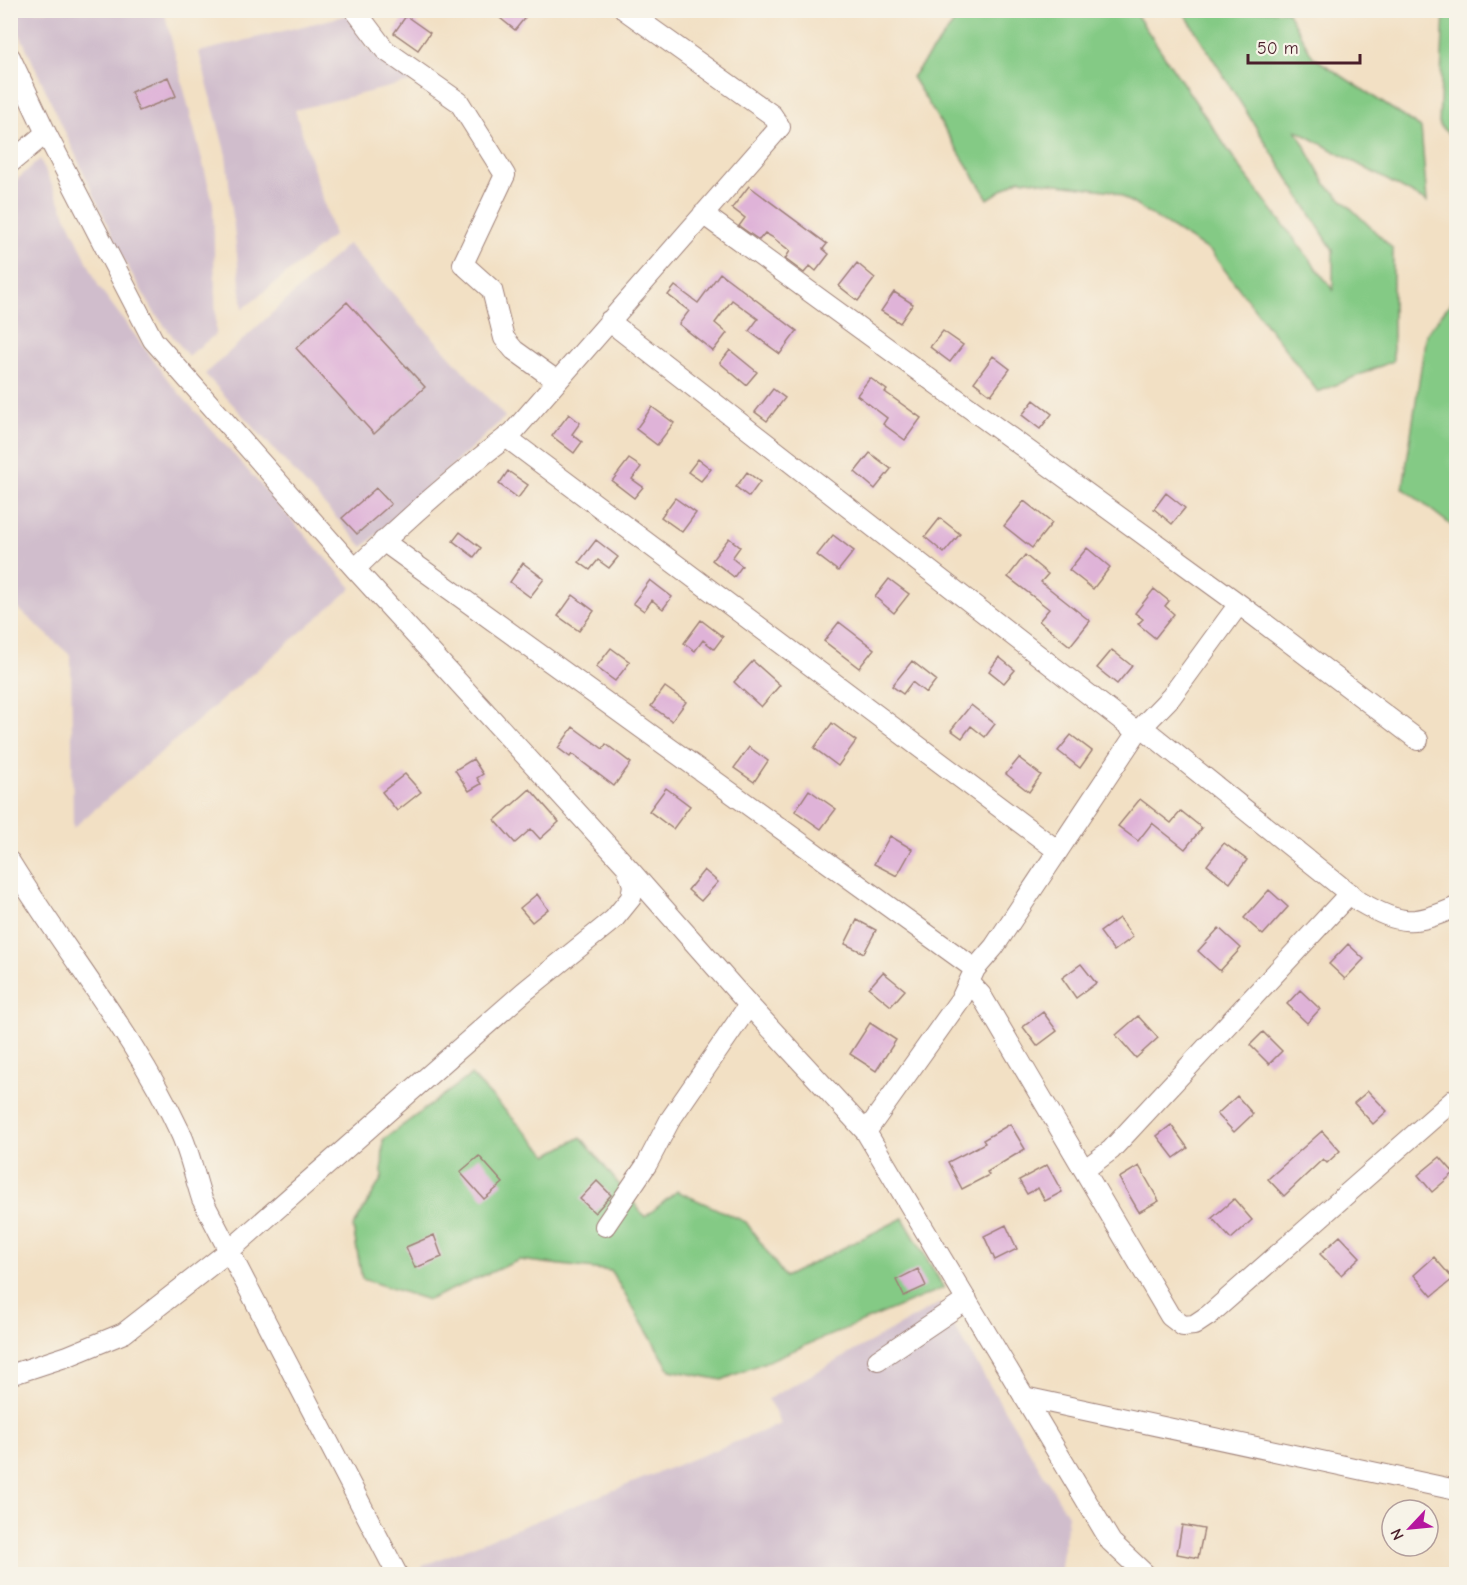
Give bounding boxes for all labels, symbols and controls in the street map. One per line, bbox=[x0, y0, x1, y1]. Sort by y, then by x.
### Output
scale bar bbox=[1248, 27, 1360, 65]
text: 50 m bbox=[1257, 38, 1299, 59]
north arrow bbox=[1380, 1498, 1440, 1558]
text: N bbox=[1387, 1526, 1408, 1543]

